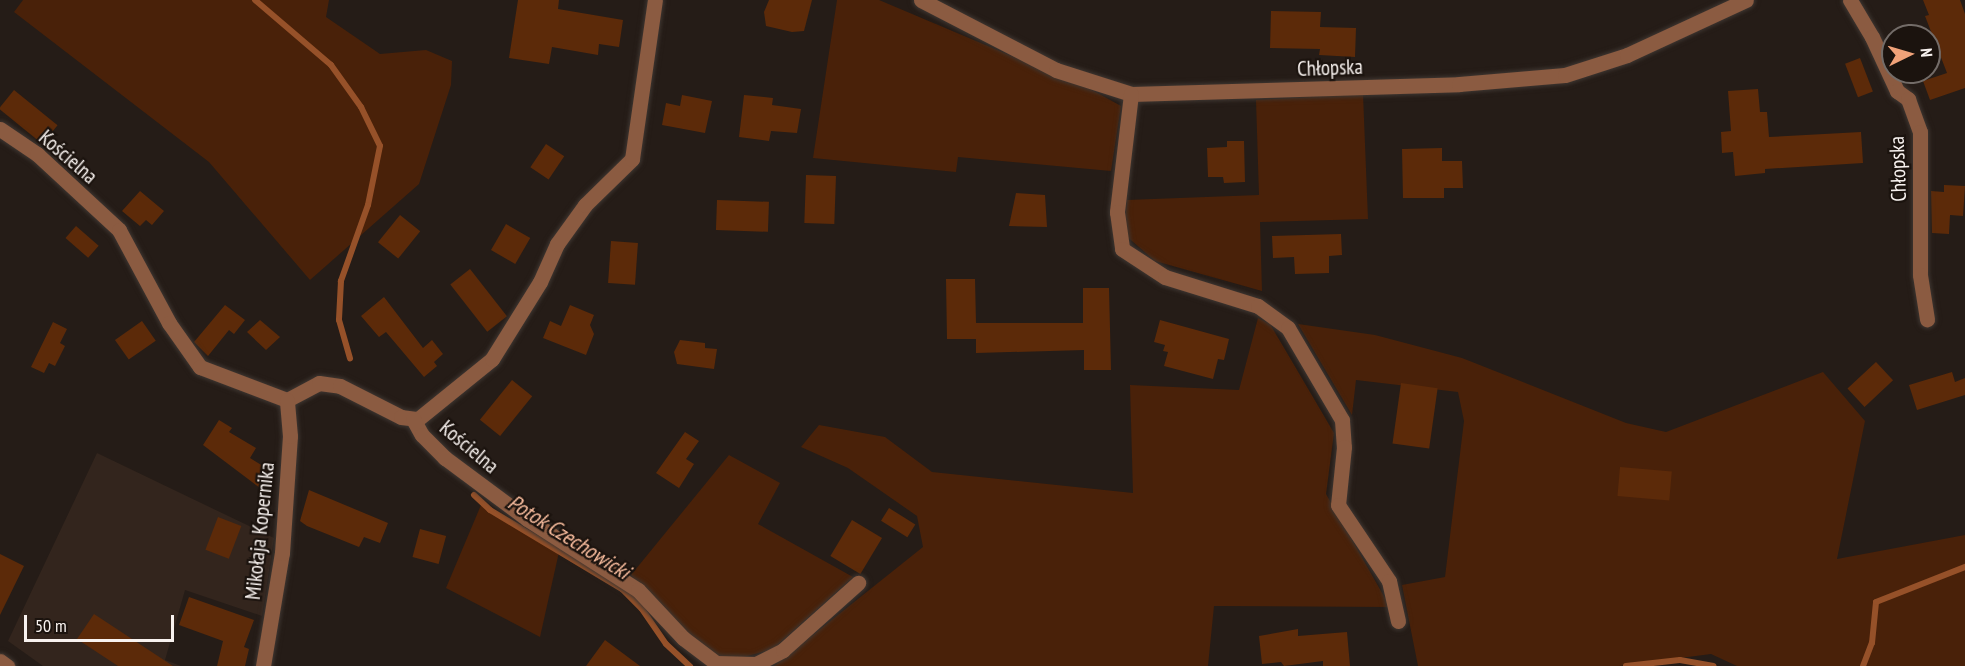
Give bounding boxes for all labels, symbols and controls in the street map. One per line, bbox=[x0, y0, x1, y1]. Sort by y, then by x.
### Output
north arrow bbox=[1881, 24, 1941, 84]
text: N bbox=[1917, 47, 1937, 58]
street label: Chłopska bbox=[1297, 54, 1363, 82]
street label: Kościelna bbox=[34, 125, 102, 189]
street label: Chłopska bbox=[1884, 136, 1912, 202]
street label: Kościelna bbox=[435, 415, 503, 479]
street label: Mikołaja Kopernika bbox=[240, 461, 280, 601]
water label: Potok Czechowicki bbox=[503, 489, 635, 585]
scale bar bbox=[27, 603, 177, 641]
text: 50 m bbox=[35, 614, 67, 637]

